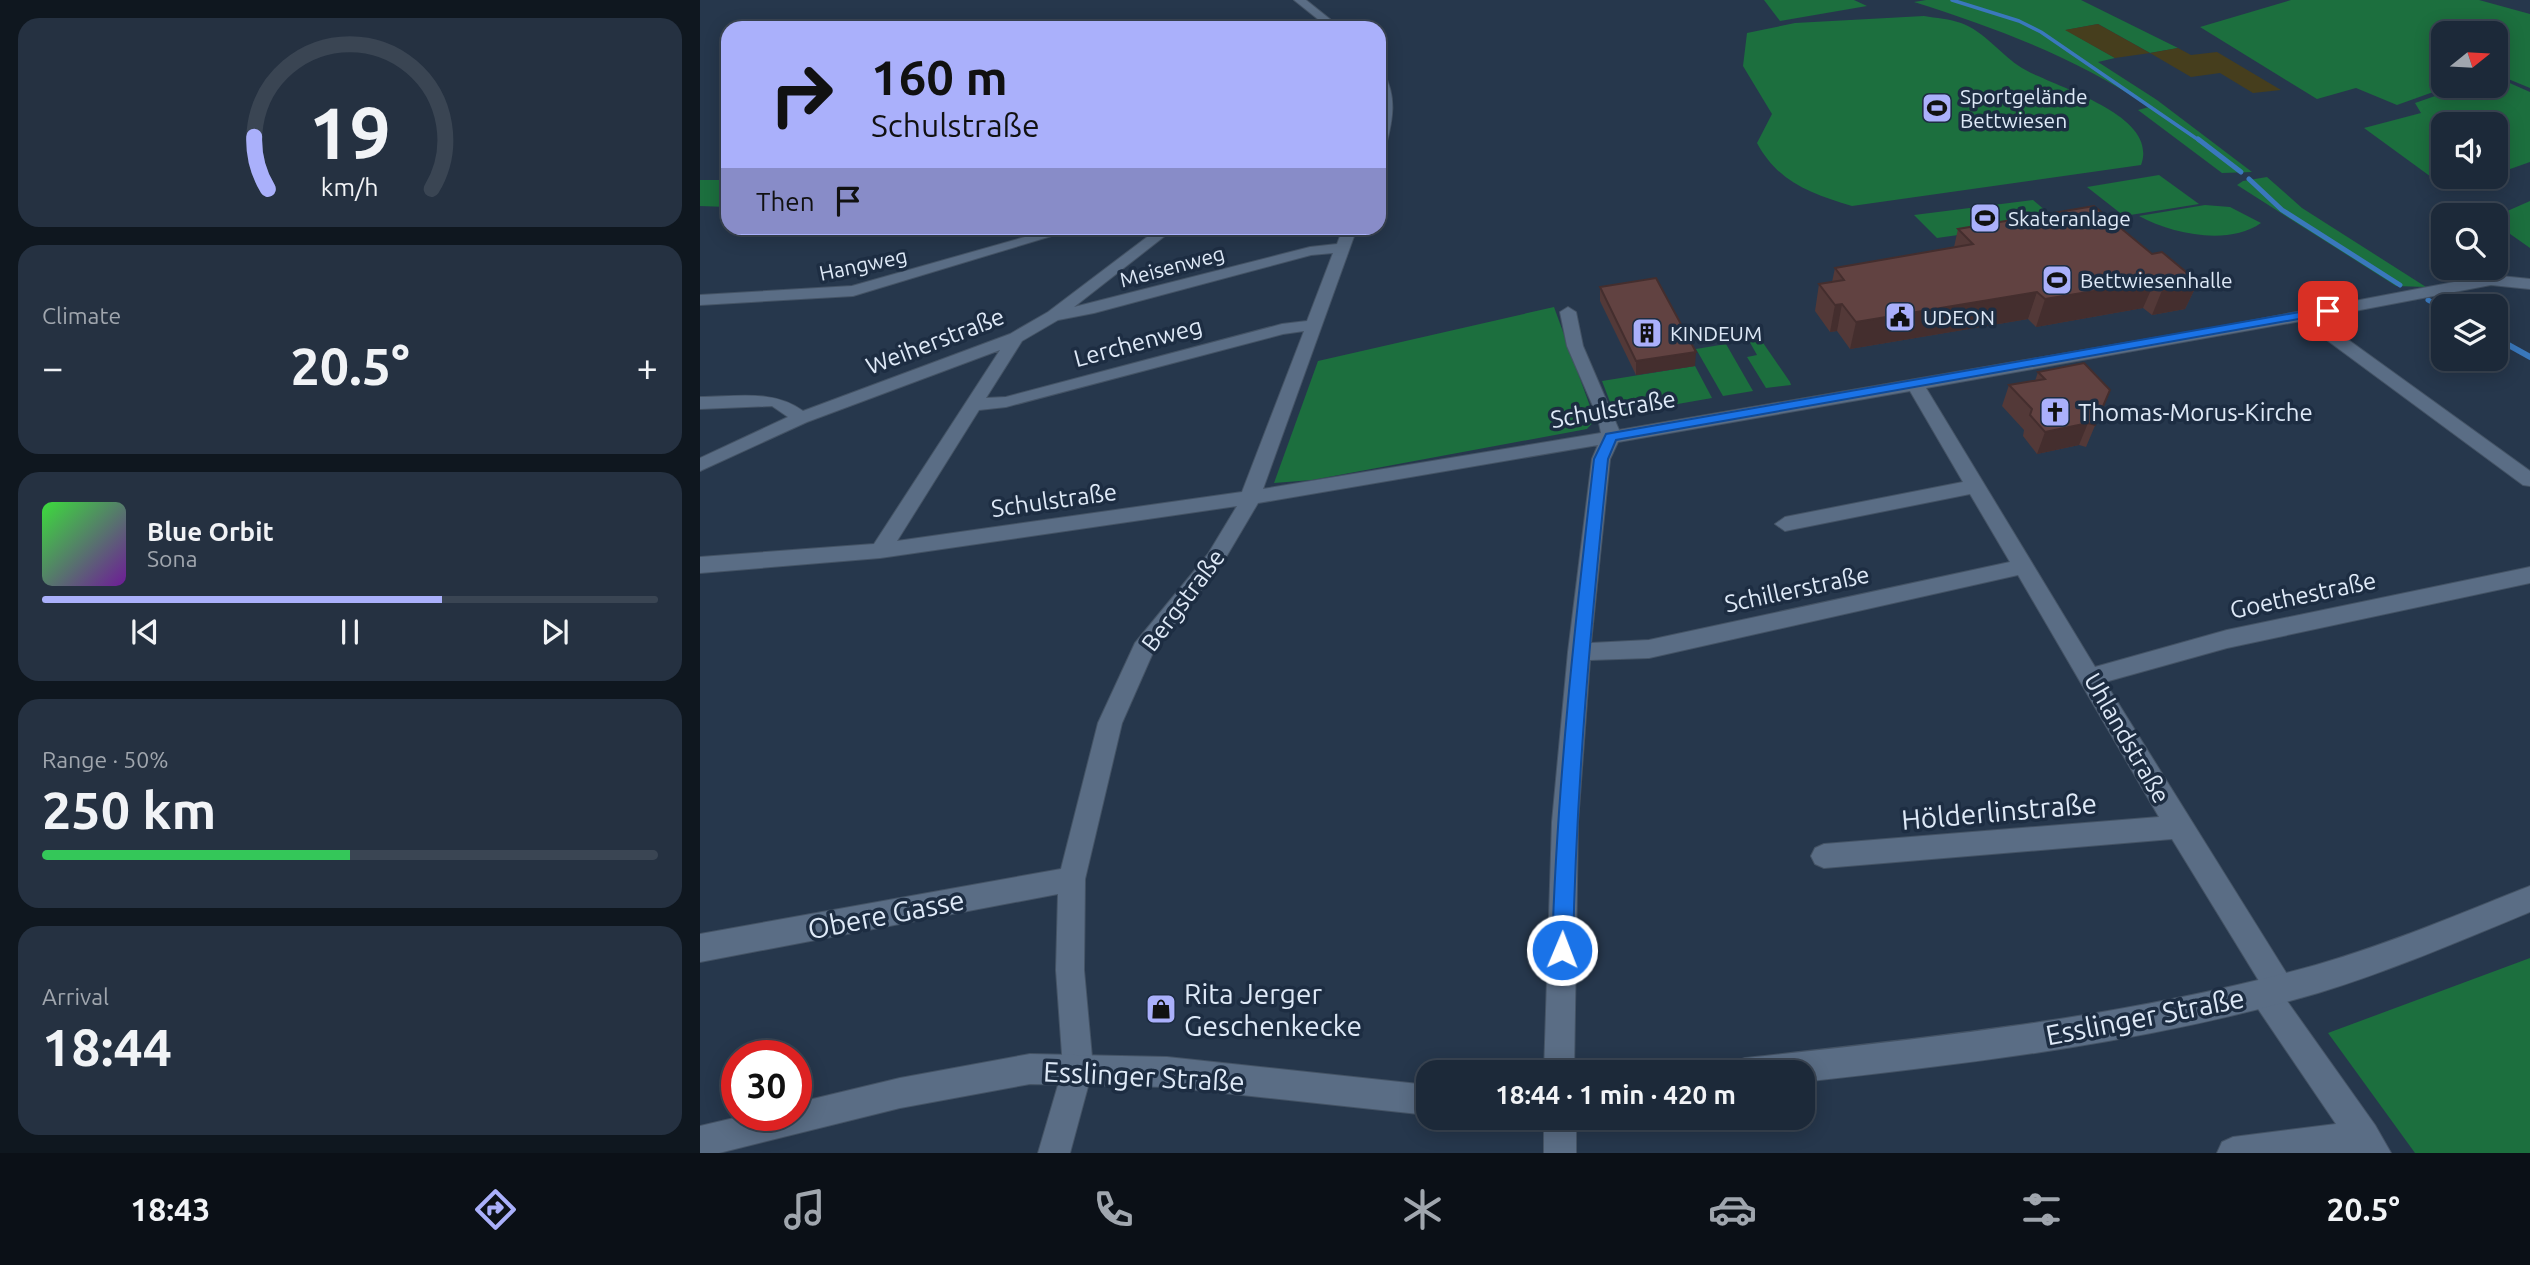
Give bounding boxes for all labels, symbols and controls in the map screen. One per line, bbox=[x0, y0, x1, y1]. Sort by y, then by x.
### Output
north arrow bbox=[2431, 21, 2508, 98]
map controls bbox=[2431, 21, 2508, 371]
icon: right bbox=[756, 49, 847, 140]
text: 160 m bbox=[871, 49, 1008, 104]
place label: Sportgelände Bettwiesen bbox=[1960, 84, 2088, 132]
text: 19 bbox=[309, 91, 391, 173]
sports icon: Sportgelände Bettwiesen bbox=[1920, 91, 1954, 125]
text: Schulstraße bbox=[871, 107, 1040, 143]
button: sound bbox=[2431, 112, 2508, 189]
text: km/h bbox=[321, 172, 379, 200]
icon: arrive bbox=[829, 182, 867, 220]
text: Then bbox=[756, 187, 815, 216]
sports icon: Skateranlage bbox=[1968, 201, 2002, 235]
button: search bbox=[2431, 203, 2508, 280]
place label: Skateranlage bbox=[2008, 206, 2131, 230]
street label: Meisenweg bbox=[1117, 240, 1227, 292]
street label: Hangweg bbox=[817, 243, 909, 285]
sports icon: Bettwiesenhalle bbox=[2040, 263, 2074, 297]
place label: Bettwiesenhalle bbox=[2080, 268, 2233, 292]
pin bbox=[2298, 281, 2358, 341]
icon: arrive bbox=[2309, 292, 2347, 330]
button: layers bbox=[2431, 294, 2508, 371]
public building icon: UDEON bbox=[1883, 300, 1917, 334]
street label: Weiherstraße bbox=[862, 302, 1008, 380]
text: Climate bbox=[42, 303, 121, 328]
place label: UDEON bbox=[1923, 305, 1995, 329]
street label: Lerchenweg bbox=[1071, 312, 1205, 372]
building icon: KINDEUM bbox=[1630, 316, 1664, 350]
place label: KINDEUM bbox=[1670, 321, 1762, 345]
text: 20.5° bbox=[290, 337, 410, 395]
text: − bbox=[42, 346, 63, 388]
text: + bbox=[637, 346, 658, 388]
street label: Schulstraße bbox=[1548, 385, 1678, 433]
church icon: Thomas-Morus-Kirche bbox=[2038, 395, 2072, 429]
place label: Thomas-Morus-Kirche bbox=[2078, 399, 2313, 426]
street label: Schulstraße bbox=[990, 478, 1118, 522]
text: Blue Orbit bbox=[147, 517, 274, 546]
street label: Bergstraße bbox=[1136, 544, 1230, 656]
text: Sona bbox=[147, 546, 197, 571]
street label: Schillerstraße bbox=[1722, 560, 1872, 618]
street label: Goethestraße bbox=[2228, 566, 2378, 624]
icon: previous bbox=[126, 613, 164, 651]
icon: pause bbox=[331, 613, 369, 651]
icon: next bbox=[536, 613, 574, 651]
street label: Uhlandstraße bbox=[2079, 668, 2175, 808]
text: Range · 50% bbox=[42, 747, 169, 772]
text: 250 km bbox=[42, 781, 216, 839]
street label: Hölderlinstraße bbox=[1900, 787, 2098, 835]
street label: Obere Gasse bbox=[805, 884, 967, 944]
position arrow bbox=[1525, 913, 1599, 987]
place label: Rita Jerger Geschenkecke bbox=[1184, 978, 1362, 1041]
street label: Esslinger Straße bbox=[2043, 982, 2247, 1050]
text: Arrival bbox=[42, 984, 109, 1009]
shop icon: Rita Jerger Geschenkecke bbox=[1144, 992, 1178, 1026]
text: 18:44 bbox=[42, 1018, 172, 1076]
speed limit sign: 30 bbox=[721, 1040, 812, 1131]
street label: Esslinger Straße bbox=[1042, 1055, 1246, 1097]
text: 18:44 · 1 min · 420 m bbox=[1495, 1080, 1736, 1109]
icon: directions bbox=[471, 1185, 520, 1234]
icon: music bbox=[780, 1185, 829, 1234]
icon: phone bbox=[1089, 1185, 1138, 1234]
icon: climate bbox=[1398, 1185, 1447, 1234]
icon: car bbox=[1708, 1185, 1757, 1234]
icon: filters bbox=[2017, 1185, 2066, 1234]
text: 18:43 bbox=[130, 1191, 210, 1227]
text: 20.5° bbox=[2326, 1191, 2400, 1227]

